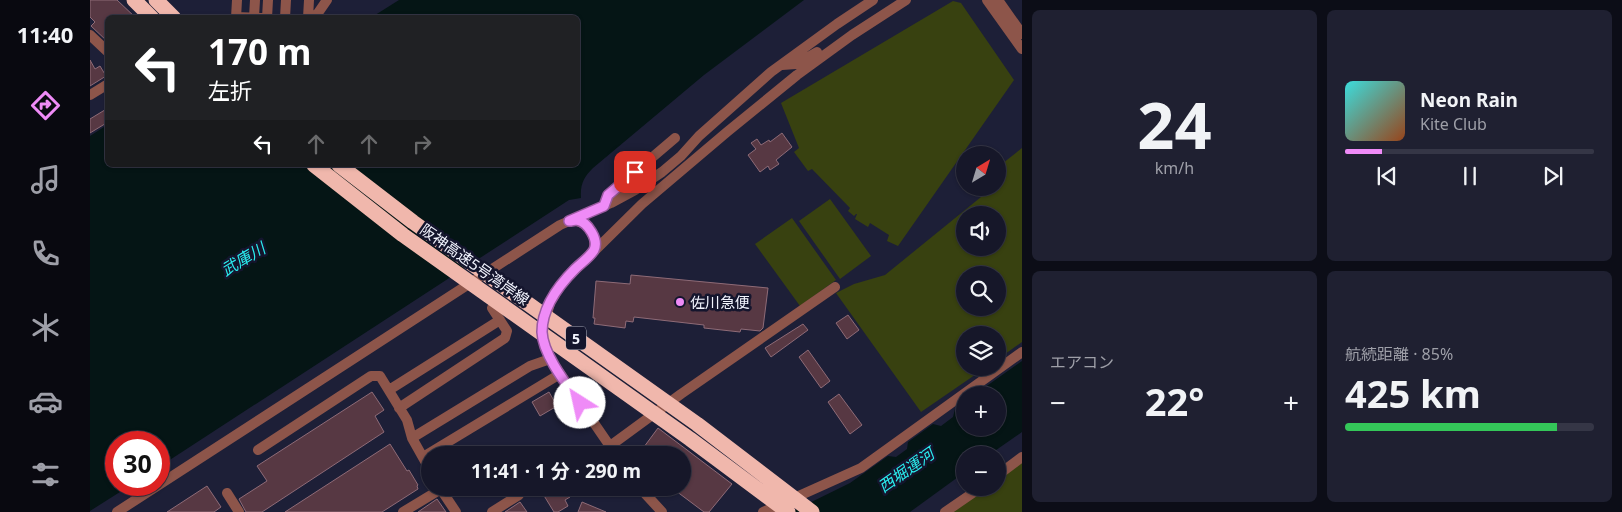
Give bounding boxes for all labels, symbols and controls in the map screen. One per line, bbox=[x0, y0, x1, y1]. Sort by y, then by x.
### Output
text: 11:40 bbox=[17, 19, 73, 49]
text: 170 m bbox=[208, 28, 311, 75]
icon: left bbox=[125, 35, 190, 100]
text: 左折 bbox=[208, 75, 252, 105]
text: 24 bbox=[1137, 80, 1212, 168]
text: Neon Rain bbox=[1420, 87, 1518, 113]
icon: directions bbox=[28, 88, 63, 123]
text: Kite Club bbox=[1420, 113, 1487, 135]
icon: left bbox=[249, 130, 277, 158]
icon: ahead bbox=[302, 130, 330, 158]
icon: ahead bbox=[355, 130, 383, 158]
icon: right bbox=[408, 130, 436, 158]
north arrow bbox=[956, 146, 1006, 196]
map controls bbox=[956, 146, 1006, 496]
pin bbox=[614, 151, 656, 193]
text: km/h bbox=[1155, 157, 1194, 179]
icon: arrive bbox=[621, 158, 649, 186]
icon: music bbox=[28, 162, 63, 197]
icon: previous bbox=[1373, 162, 1401, 190]
icon: pause bbox=[1456, 162, 1484, 190]
icon: next bbox=[1539, 162, 1567, 190]
button: sound bbox=[956, 206, 1006, 256]
street label: 阪神高速5号湾岸線 bbox=[417, 219, 533, 309]
icon: phone bbox=[28, 236, 63, 271]
water label: 武庫川 bbox=[217, 236, 271, 281]
button: search bbox=[956, 266, 1006, 316]
place label: 佐川急便 bbox=[690, 292, 750, 312]
marker: 佐川急便 bbox=[674, 296, 686, 308]
icon: climate bbox=[28, 310, 63, 345]
road number: 5 bbox=[566, 326, 586, 349]
button: layers bbox=[956, 326, 1006, 376]
text: 航続距離 · 85% bbox=[1345, 343, 1453, 365]
text: エアコン bbox=[1050, 351, 1114, 373]
text: 425 km bbox=[1345, 367, 1481, 419]
text: 22° bbox=[1145, 375, 1204, 427]
position arrow bbox=[553, 376, 605, 428]
text: − bbox=[1050, 383, 1066, 421]
text: + bbox=[1283, 383, 1299, 421]
icon: car bbox=[28, 384, 63, 419]
button: + bbox=[956, 386, 1006, 436]
speed limit sign: 30 bbox=[105, 431, 170, 496]
water label: 西堀運河 bbox=[873, 441, 941, 497]
button: − bbox=[956, 446, 1006, 496]
icon: filters bbox=[28, 457, 63, 492]
text: 11:41 · 1 分 · 290 m bbox=[471, 458, 641, 484]

